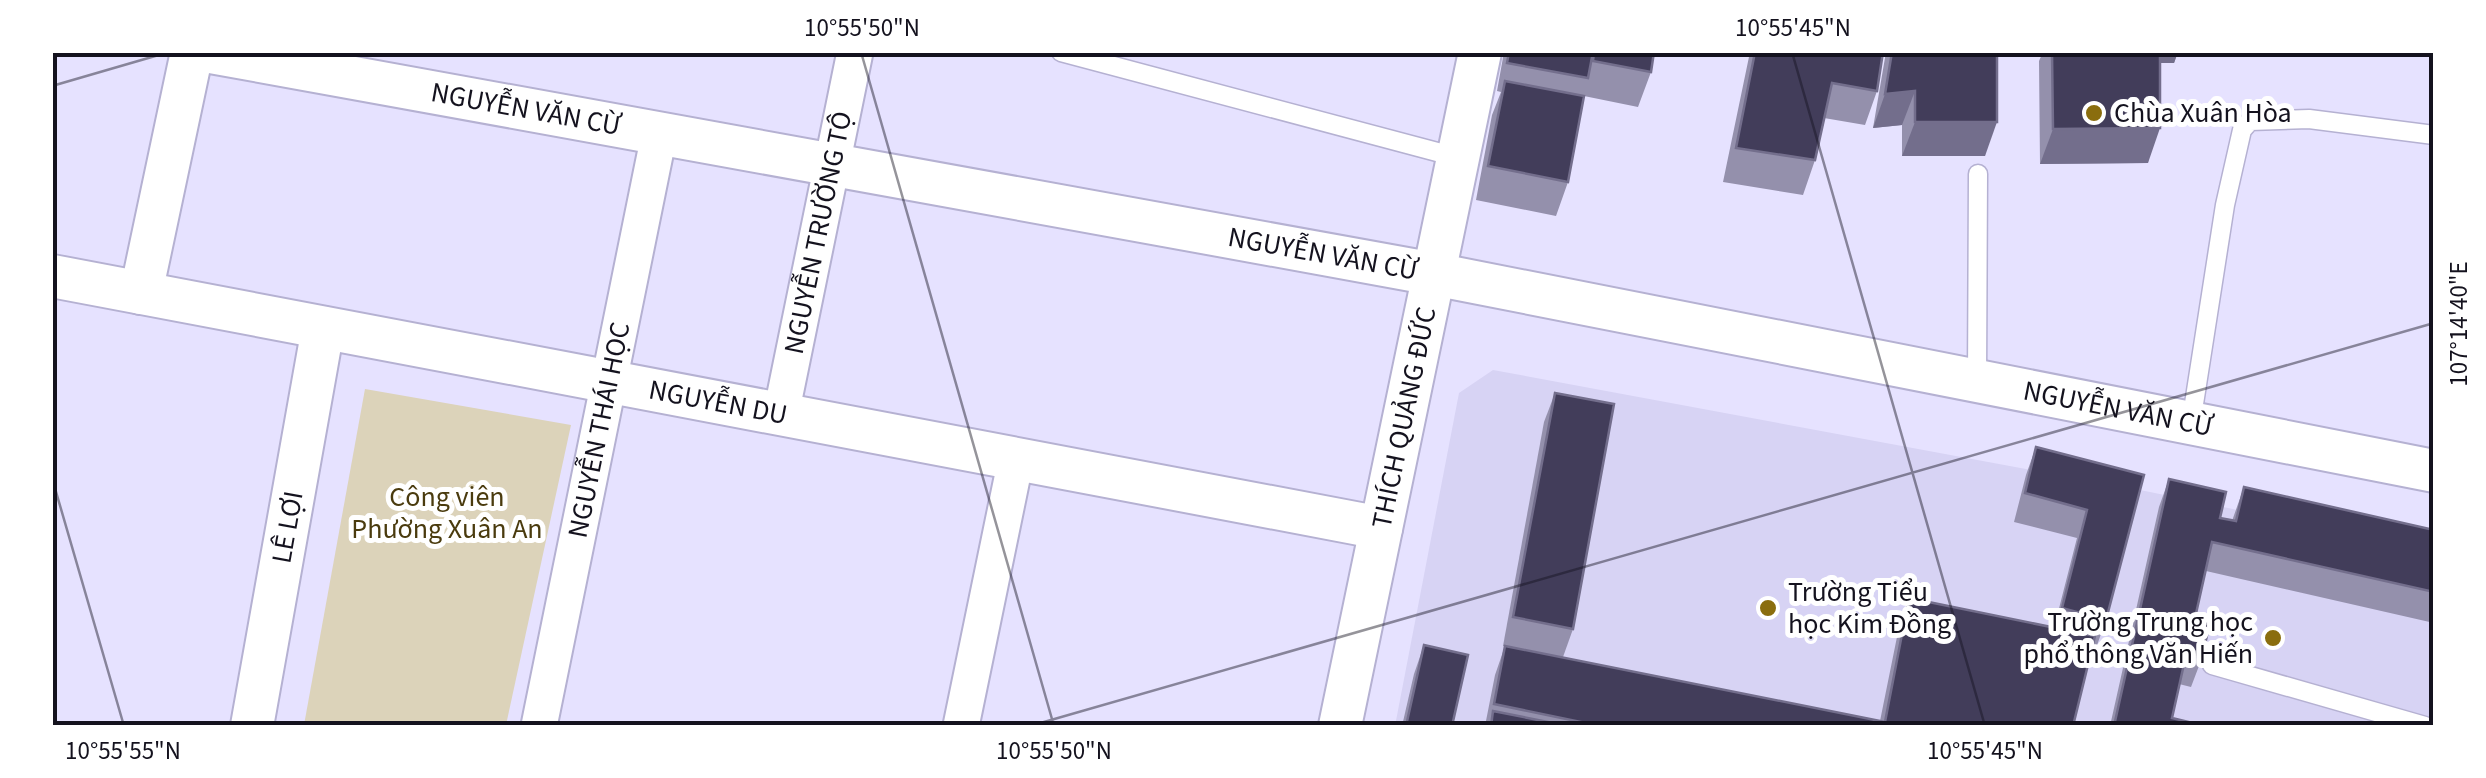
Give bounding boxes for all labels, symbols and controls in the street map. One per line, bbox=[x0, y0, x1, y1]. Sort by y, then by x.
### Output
text: 10°55'50"N bbox=[804, 10, 920, 46]
text: 10°55'45"N bbox=[1735, 10, 1851, 46]
street label: NGUYỄN VĂN CỪ bbox=[428, 72, 624, 146]
place label: Chùa Xuân Hòa bbox=[2114, 93, 2292, 133]
marker: Chùa Xuân Hòa bbox=[2083, 102, 2105, 124]
street label: NGUYỄN TRƯỜNG TỘ bbox=[774, 108, 862, 358]
street label: NGUYỄN VĂN CỪ bbox=[1225, 217, 1421, 291]
text: 107°14'40"E bbox=[2441, 261, 2477, 387]
street label: THÍCH QUẢNG ĐỨC bbox=[1362, 303, 1447, 532]
street label: NGUYỄN THÁI HỌC bbox=[558, 319, 641, 541]
street label: NGUYỄN DU bbox=[646, 370, 791, 435]
street label: NGUYỄN VĂN CỪ bbox=[2020, 371, 2216, 447]
park label: Công viên Phường Xuân An bbox=[351, 477, 543, 549]
street label: LÊ LỢI bbox=[261, 488, 314, 567]
place label: Trường Tiểu học Kim Đồng bbox=[1788, 572, 1951, 644]
marker: Trường Tiểu học Kim Đồng bbox=[1757, 597, 1779, 619]
place label: Trường Trung học phổ thông Văn Hiến bbox=[2023, 602, 2253, 674]
marker: Trường Trung học phổ thông Văn Hiến bbox=[2262, 627, 2284, 649]
text: 10°55'55"N bbox=[65, 733, 181, 769]
text: 10°55'50"N bbox=[996, 733, 1112, 769]
text: 10°55'45"N bbox=[1927, 733, 2043, 769]

